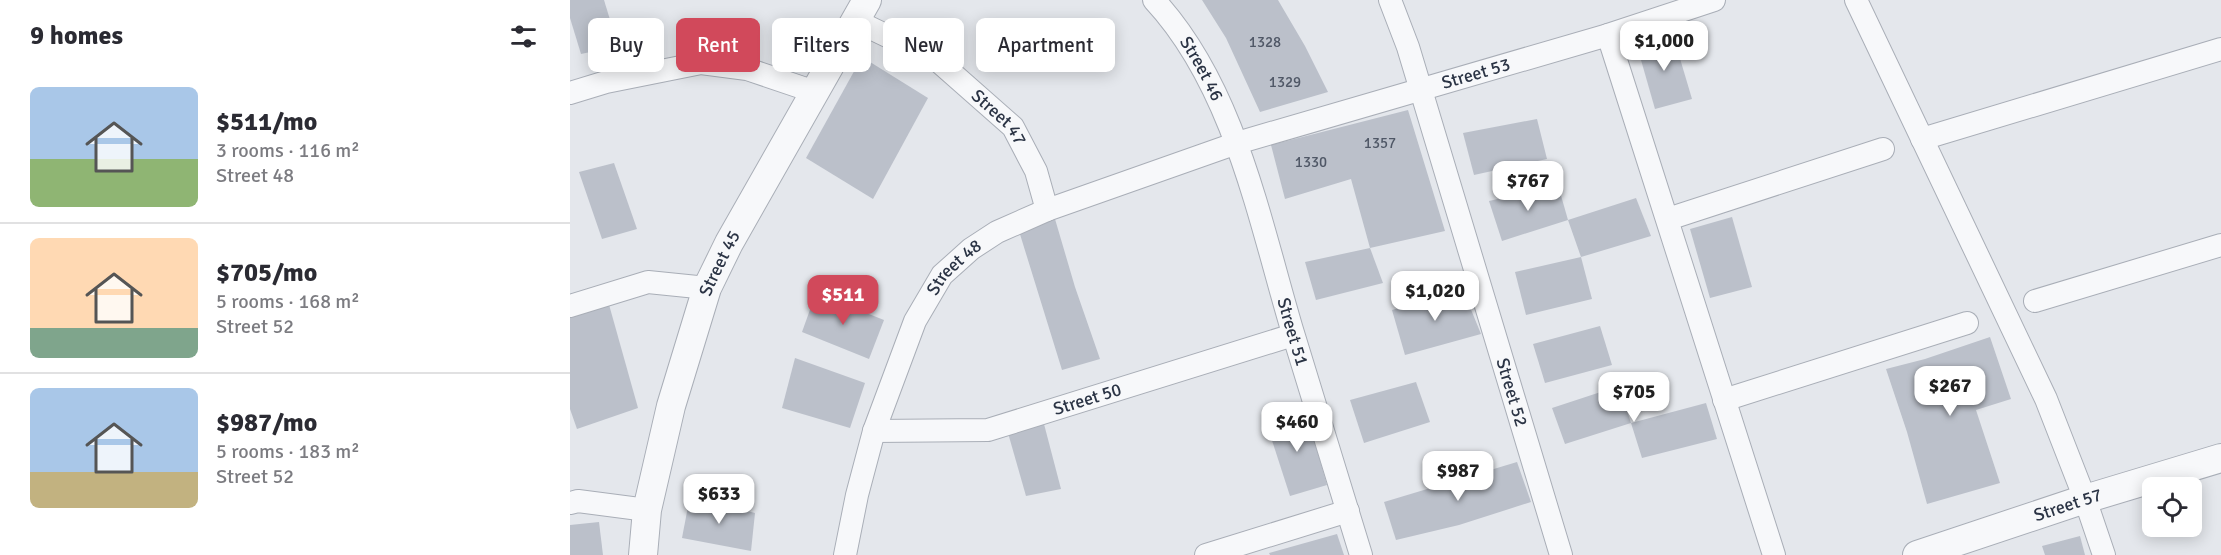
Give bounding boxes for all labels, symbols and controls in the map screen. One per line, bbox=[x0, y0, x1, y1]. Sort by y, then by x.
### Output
chip: Buy bbox=[588, 18, 664, 72]
chip: Rent bbox=[676, 18, 760, 72]
chip: Filters bbox=[772, 18, 871, 72]
chip: New bbox=[883, 18, 964, 72]
chip: Apartment bbox=[976, 18, 1115, 72]
text: 9 homes bbox=[30, 20, 123, 52]
icon: filters bbox=[507, 20, 540, 53]
pin: $1,000 bbox=[1615, 21, 1713, 72]
text: $1,000 bbox=[1634, 28, 1694, 53]
street label: Street 46 bbox=[1175, 32, 1228, 104]
house number: 1328 bbox=[1249, 33, 1281, 51]
street label: Street 53 bbox=[1439, 53, 1513, 94]
house number: 1329 bbox=[1269, 73, 1301, 91]
street label: Street 47 bbox=[967, 85, 1031, 149]
text: $511/mo bbox=[216, 106, 317, 138]
icon: home bbox=[78, 111, 150, 183]
house number: 1357 bbox=[1364, 134, 1396, 152]
text: 3 rooms · 116 m² bbox=[216, 138, 360, 163]
house number: 1330 bbox=[1295, 153, 1327, 171]
pin: $767 bbox=[1492, 161, 1564, 212]
text: Street 48 bbox=[216, 163, 294, 188]
text: $767 bbox=[1506, 168, 1550, 193]
street label: Street 45 bbox=[694, 226, 745, 298]
street label: Street 48 bbox=[922, 234, 985, 299]
text: $705/mo bbox=[216, 257, 317, 289]
icon: home bbox=[78, 262, 150, 334]
pin: $1,020 bbox=[1386, 271, 1484, 322]
pin: $511 bbox=[807, 275, 879, 326]
text: $1,020 bbox=[1405, 278, 1465, 303]
text: $511 bbox=[821, 282, 865, 307]
text: 5 rooms · 168 m² bbox=[216, 289, 360, 314]
street label: Street 51 bbox=[1272, 295, 1313, 369]
text: Street 52 bbox=[216, 314, 294, 339]
street label: Street 52 bbox=[1491, 355, 1533, 429]
pin: $267 bbox=[1914, 366, 1986, 417]
pin: $705 bbox=[1598, 372, 1670, 423]
text: $267 bbox=[1928, 373, 1972, 398]
street label: Street 50 bbox=[1050, 378, 1124, 420]
text: $705 bbox=[1612, 379, 1656, 404]
pin: $460 bbox=[1261, 402, 1333, 453]
text: $987/mo bbox=[216, 407, 317, 439]
text: $460 bbox=[1275, 409, 1319, 434]
icon: home bbox=[78, 412, 150, 484]
text: 5 rooms · 183 m² bbox=[216, 439, 360, 464]
pin: $987 bbox=[1422, 451, 1494, 502]
text: $987 bbox=[1436, 458, 1480, 483]
text: Street 52 bbox=[216, 464, 294, 489]
pin: $633 bbox=[683, 474, 755, 525]
map controls bbox=[2142, 477, 2202, 537]
button: locate bbox=[2142, 477, 2202, 537]
text: $633 bbox=[697, 481, 741, 506]
street label: Street 57 bbox=[2031, 484, 2105, 526]

